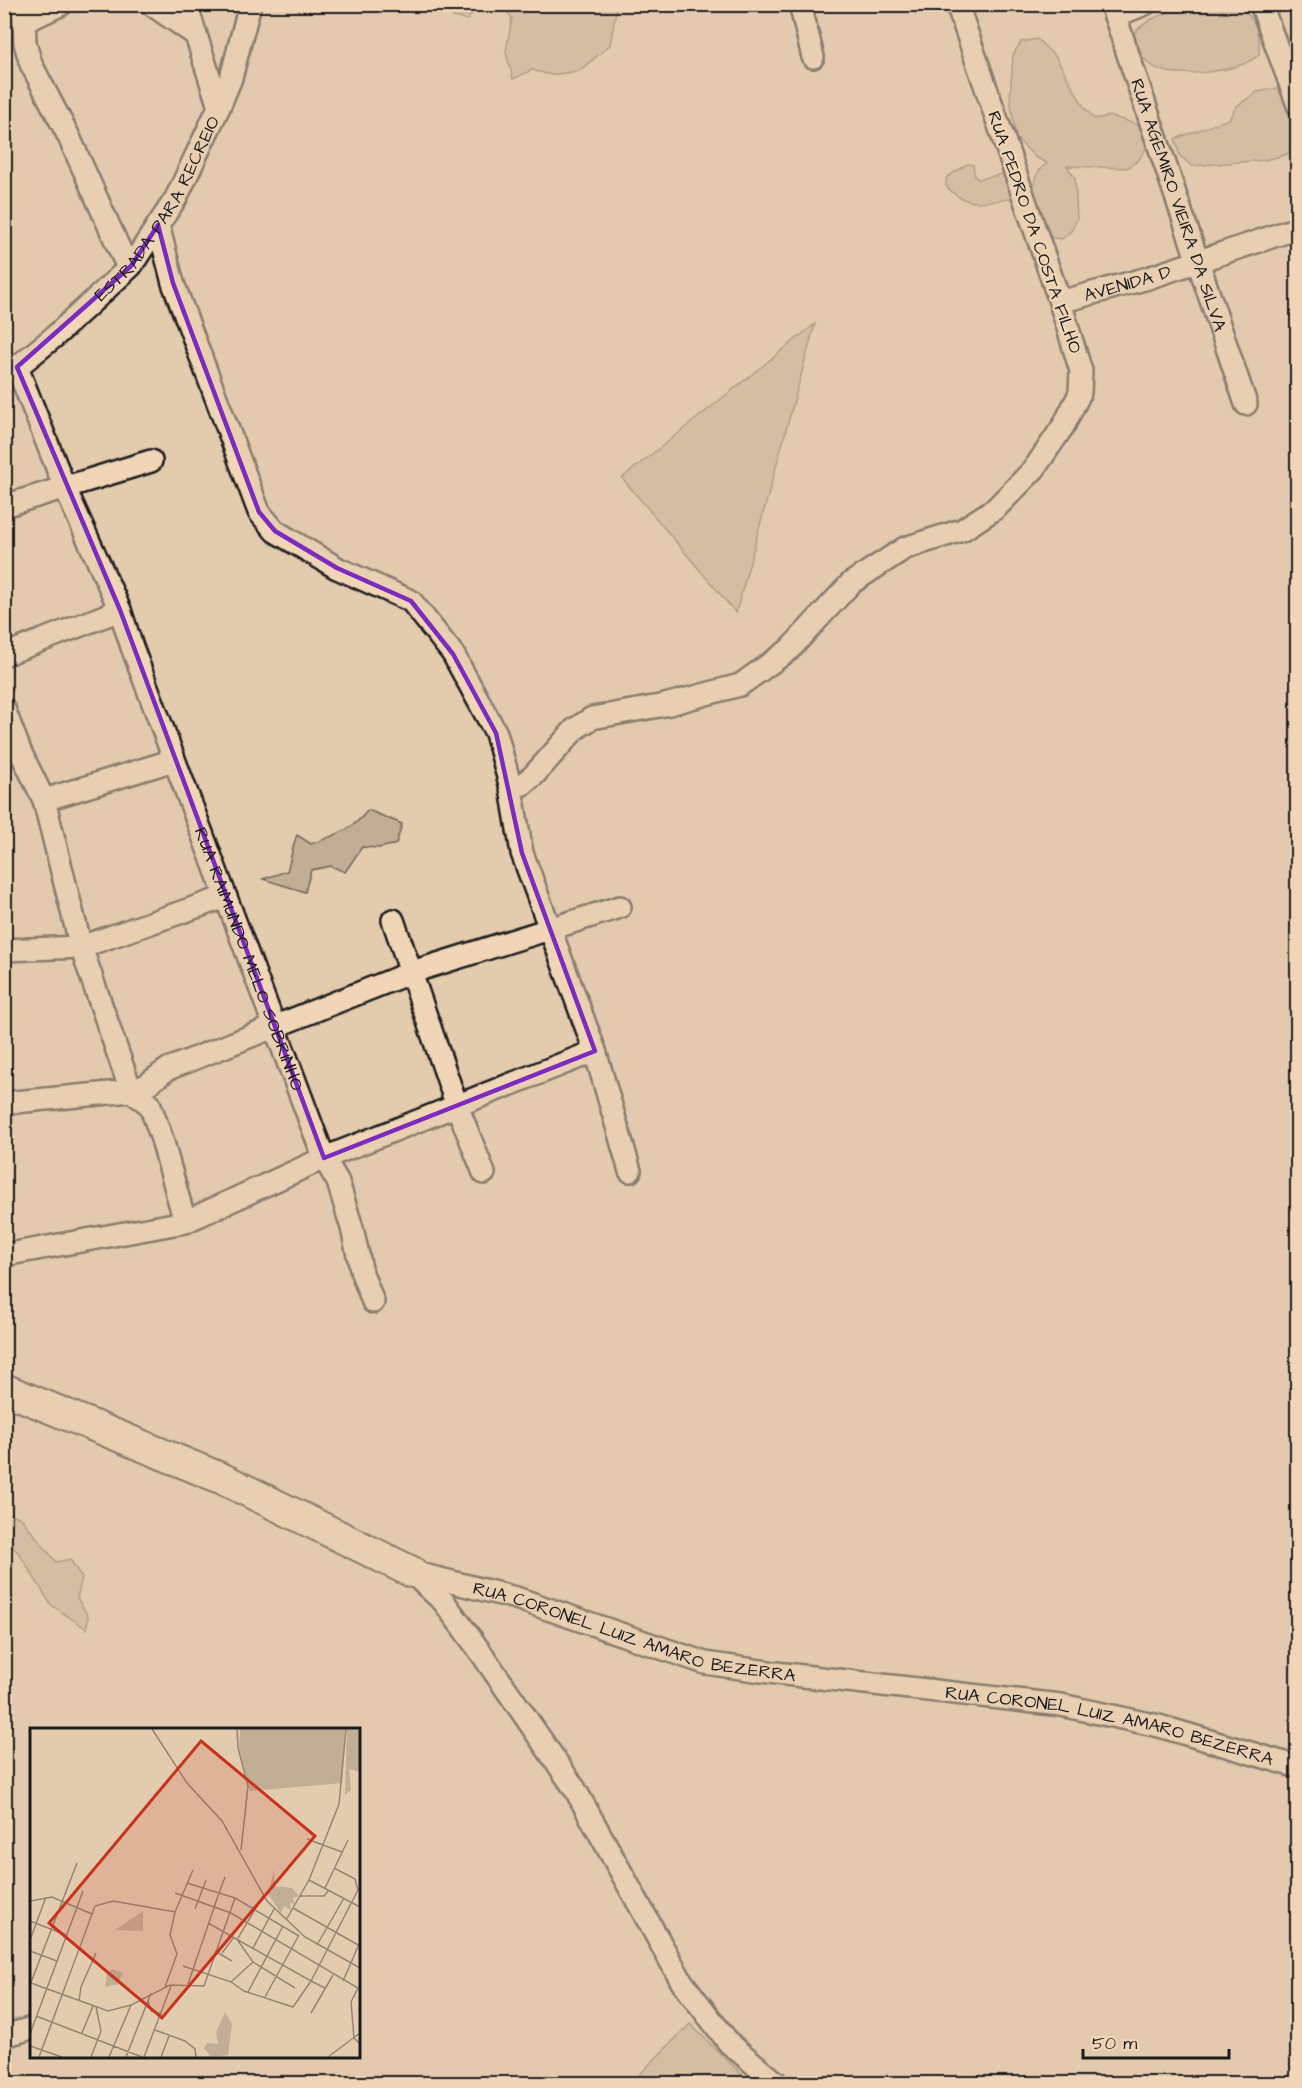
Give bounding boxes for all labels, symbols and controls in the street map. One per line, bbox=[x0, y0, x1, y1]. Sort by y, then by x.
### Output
street label: RUA AGEMIRO VIEIRA DA SILVA bbox=[1124, 75, 1233, 335]
street label: RUA PEDRO DA COSTA FILHO bbox=[981, 108, 1088, 357]
street label: ESTRADA PARA RECREIO bbox=[89, 112, 226, 307]
street label: AVENIDA D bbox=[1081, 259, 1175, 308]
street label: RUA RAIMUNDO MELO SOBRINHO bbox=[188, 824, 310, 1094]
street label: RUA CORONEL LUIZ AMARO BEZERRA bbox=[470, 1576, 798, 1688]
street label: RUA CORONEL LUIZ AMARO BEZERRA bbox=[944, 1680, 1277, 1772]
inset map bbox=[30, 1728, 360, 2058]
scale bar bbox=[1083, 2022, 1228, 2060]
text: 50 m bbox=[1092, 2031, 1137, 2056]

